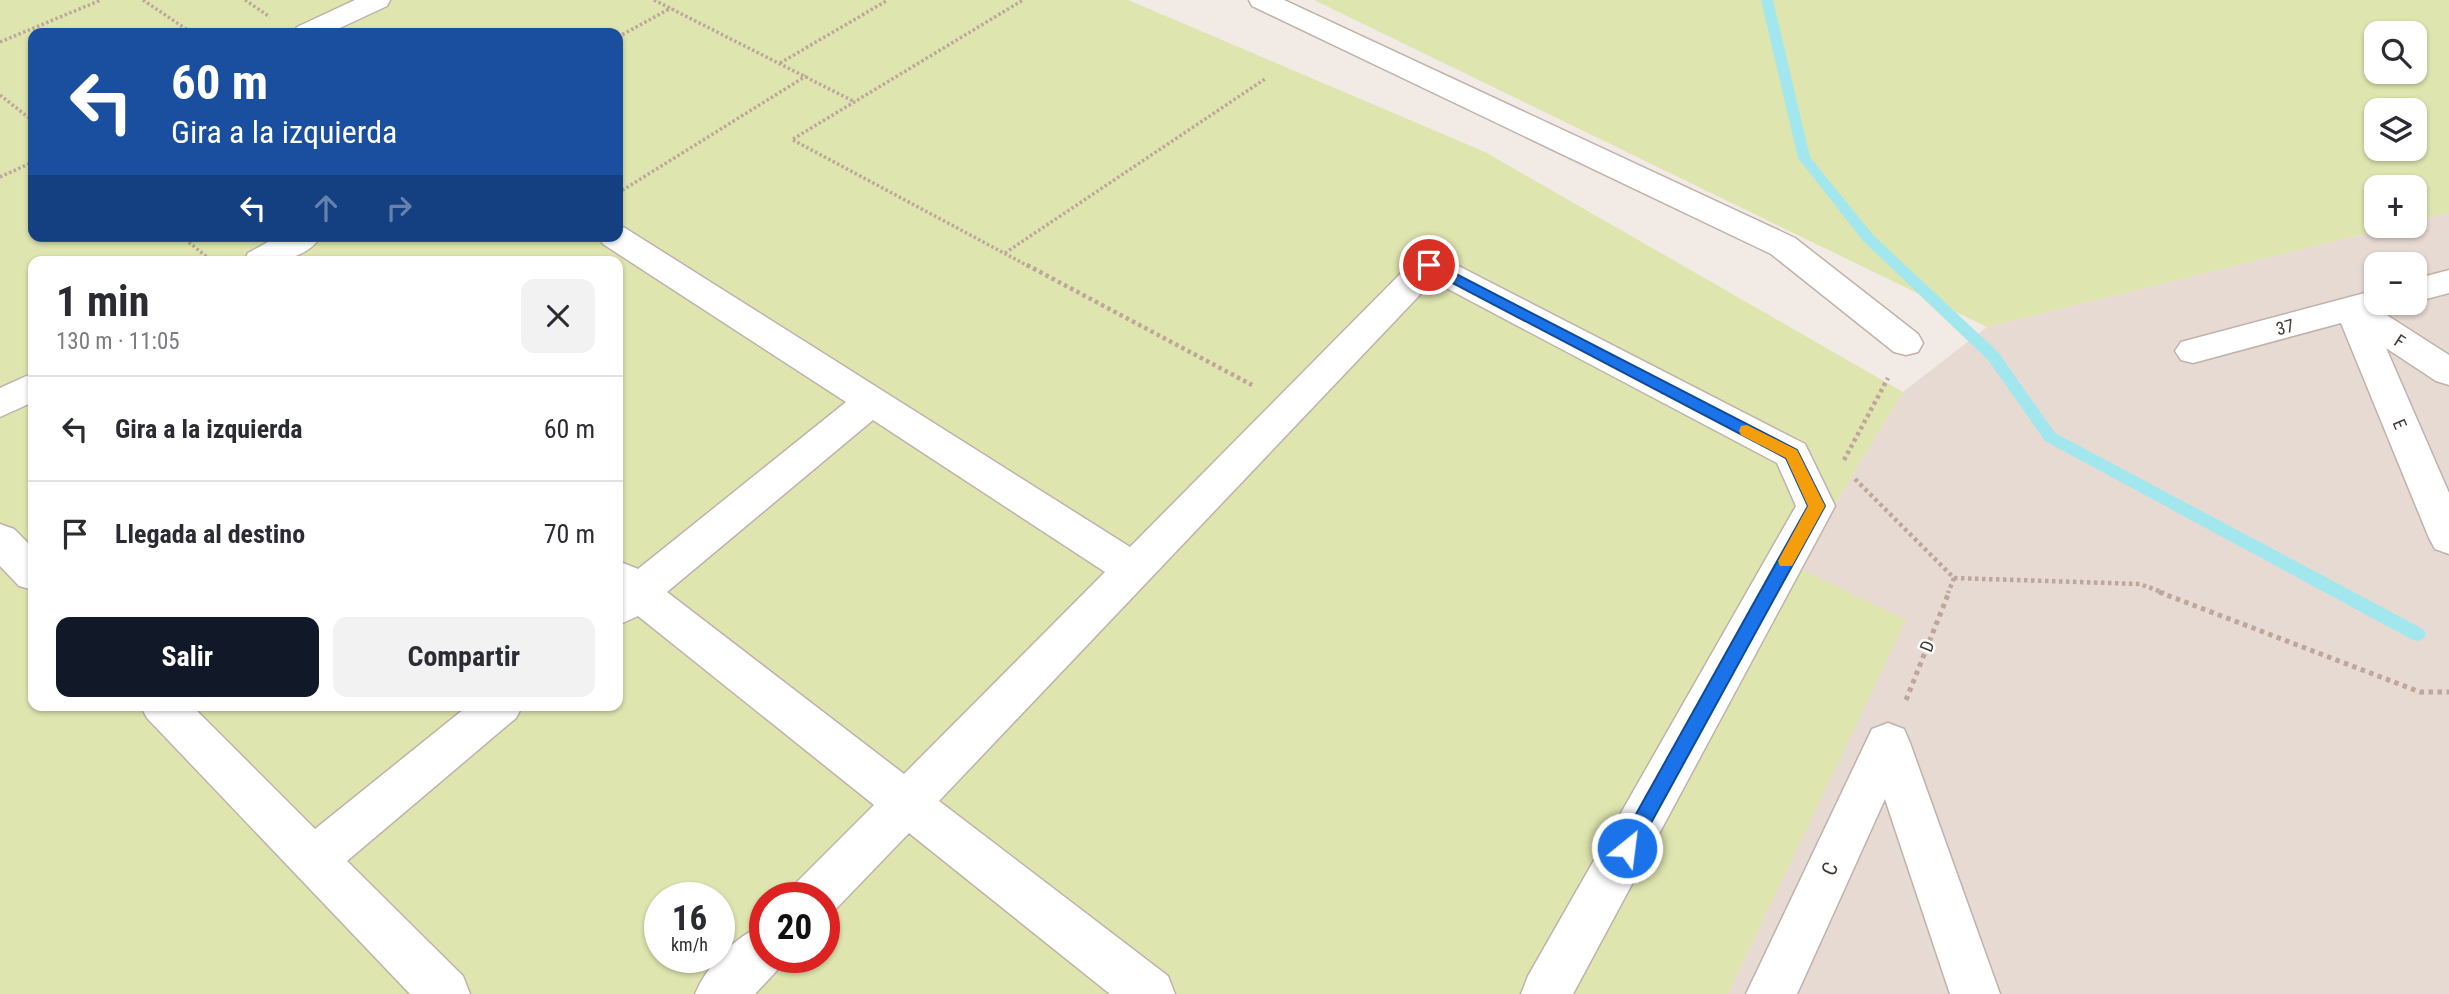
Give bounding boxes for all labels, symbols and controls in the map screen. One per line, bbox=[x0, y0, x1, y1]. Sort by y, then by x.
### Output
map controls bbox=[2364, 21, 2427, 315]
button: search bbox=[2364, 21, 2427, 84]
text: 60 m bbox=[171, 54, 268, 111]
icon: left bbox=[56, 56, 147, 147]
button: layers bbox=[2364, 98, 2427, 161]
text: Gira a la izquierda bbox=[171, 113, 397, 151]
button: + bbox=[2364, 175, 2427, 238]
icon: left bbox=[234, 189, 272, 227]
icon: ahead bbox=[307, 189, 345, 227]
icon: right bbox=[380, 189, 418, 227]
pin bbox=[1399, 235, 1459, 295]
icon: arrive bbox=[1410, 246, 1448, 284]
button: − bbox=[2364, 252, 2427, 315]
text: 1 min bbox=[56, 277, 149, 326]
button: close bbox=[521, 279, 595, 353]
street label: 37 bbox=[2274, 315, 2296, 339]
text: 130 m · 11:05 bbox=[56, 328, 180, 355]
street label: F bbox=[2391, 330, 2410, 352]
icon: left bbox=[56, 410, 94, 448]
text: Gira a la izquierda bbox=[115, 414, 303, 444]
text: 60 m bbox=[544, 414, 595, 444]
street label: E bbox=[2389, 416, 2411, 432]
icon: arrive bbox=[56, 515, 94, 553]
text: Llegada al destino bbox=[115, 519, 305, 549]
text: 70 m bbox=[544, 519, 595, 549]
button: Salir bbox=[56, 617, 319, 697]
button: Compartir bbox=[333, 617, 595, 697]
street label: D bbox=[1915, 637, 1939, 655]
position arrow bbox=[1590, 811, 1664, 885]
street label: C bbox=[1817, 859, 1843, 879]
speed limit sign: 20 bbox=[749, 882, 840, 973]
text: 16 bbox=[672, 898, 707, 939]
text: km/h bbox=[671, 934, 708, 955]

